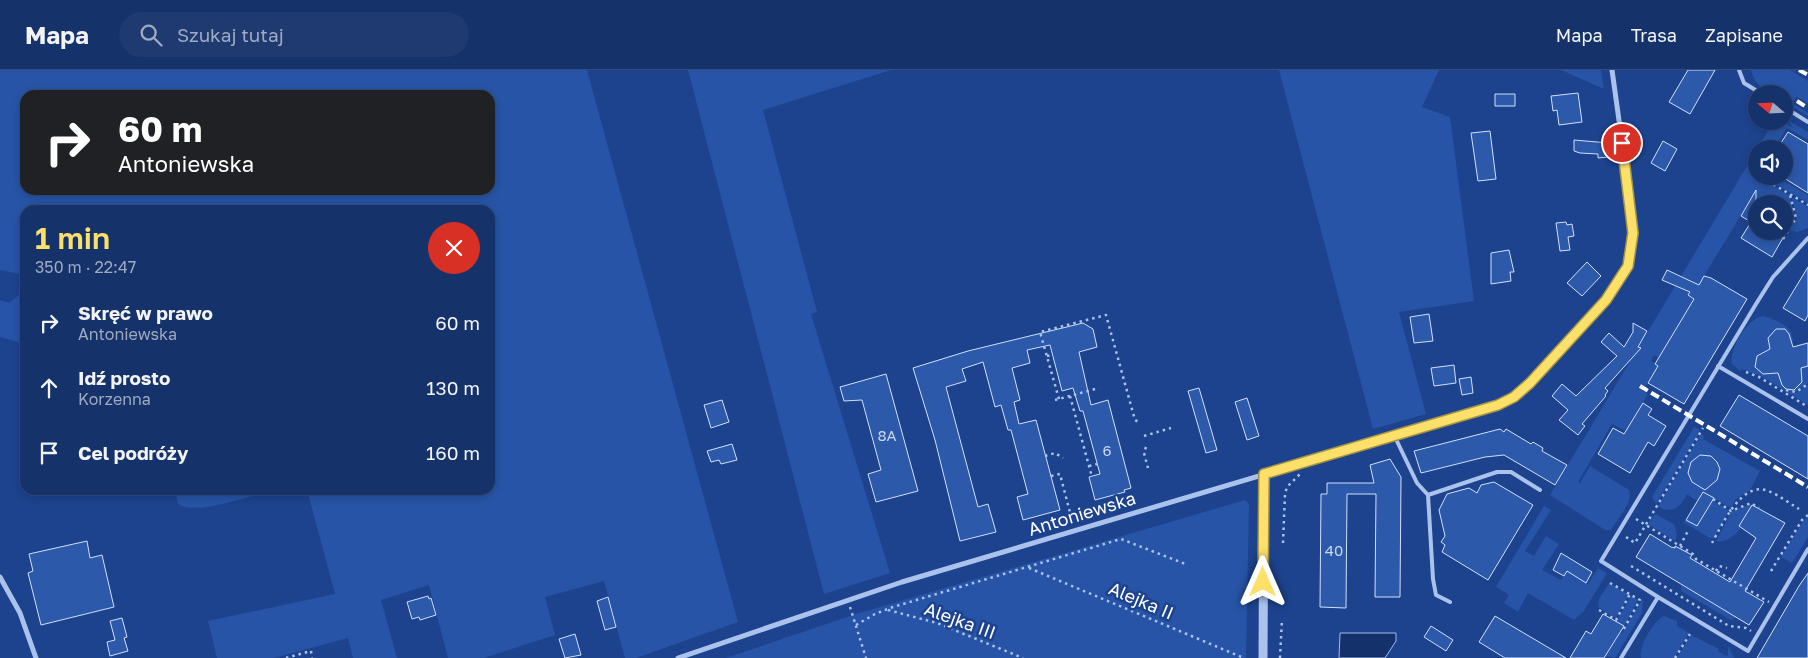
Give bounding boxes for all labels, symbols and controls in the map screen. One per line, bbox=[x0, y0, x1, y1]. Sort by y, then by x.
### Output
search box bbox=[119, 12, 469, 57]
text: Mapa bbox=[25, 20, 89, 49]
icon: search bbox=[137, 21, 165, 49]
text: Szukaj tutaj bbox=[177, 23, 284, 46]
text: Mapa bbox=[1556, 24, 1603, 46]
text: Trasa bbox=[1631, 24, 1677, 46]
text: Zapisane bbox=[1705, 24, 1783, 46]
north arrow bbox=[1748, 85, 1792, 130]
map controls bbox=[1748, 85, 1793, 240]
text: 60 m bbox=[118, 108, 202, 150]
icon: right bbox=[35, 110, 100, 175]
pin bbox=[1601, 122, 1643, 164]
icon: arrive bbox=[1608, 129, 1636, 157]
button: sound bbox=[1748, 140, 1793, 185]
text: Antoniewska bbox=[118, 150, 254, 177]
button: search bbox=[1748, 195, 1793, 240]
text: 1 min bbox=[35, 220, 110, 256]
button: close bbox=[428, 222, 480, 274]
text: 350 m · 22:47 bbox=[35, 257, 136, 277]
text: Skręć w prawo bbox=[78, 301, 213, 324]
icon: right bbox=[35, 309, 63, 337]
text: 60 m bbox=[435, 311, 480, 334]
text: Antoniewska bbox=[78, 324, 177, 344]
text: Idź prosto bbox=[78, 366, 170, 389]
icon: ahead bbox=[35, 374, 63, 402]
text: 130 m bbox=[426, 376, 480, 399]
text: Korzenna bbox=[78, 389, 151, 409]
house number: 8A bbox=[877, 426, 897, 444]
icon: arrive bbox=[35, 439, 63, 467]
text: Cel podróży bbox=[78, 441, 188, 464]
text: 160 m bbox=[426, 441, 480, 464]
house number: 6 bbox=[1102, 441, 1112, 459]
street label: Antoniewska bbox=[1025, 486, 1138, 540]
house number: 40 bbox=[1325, 541, 1343, 559]
position arrow bbox=[1236, 555, 1288, 607]
street label: Alejka II bbox=[1106, 577, 1177, 624]
street label: Alejka III bbox=[922, 597, 999, 643]

